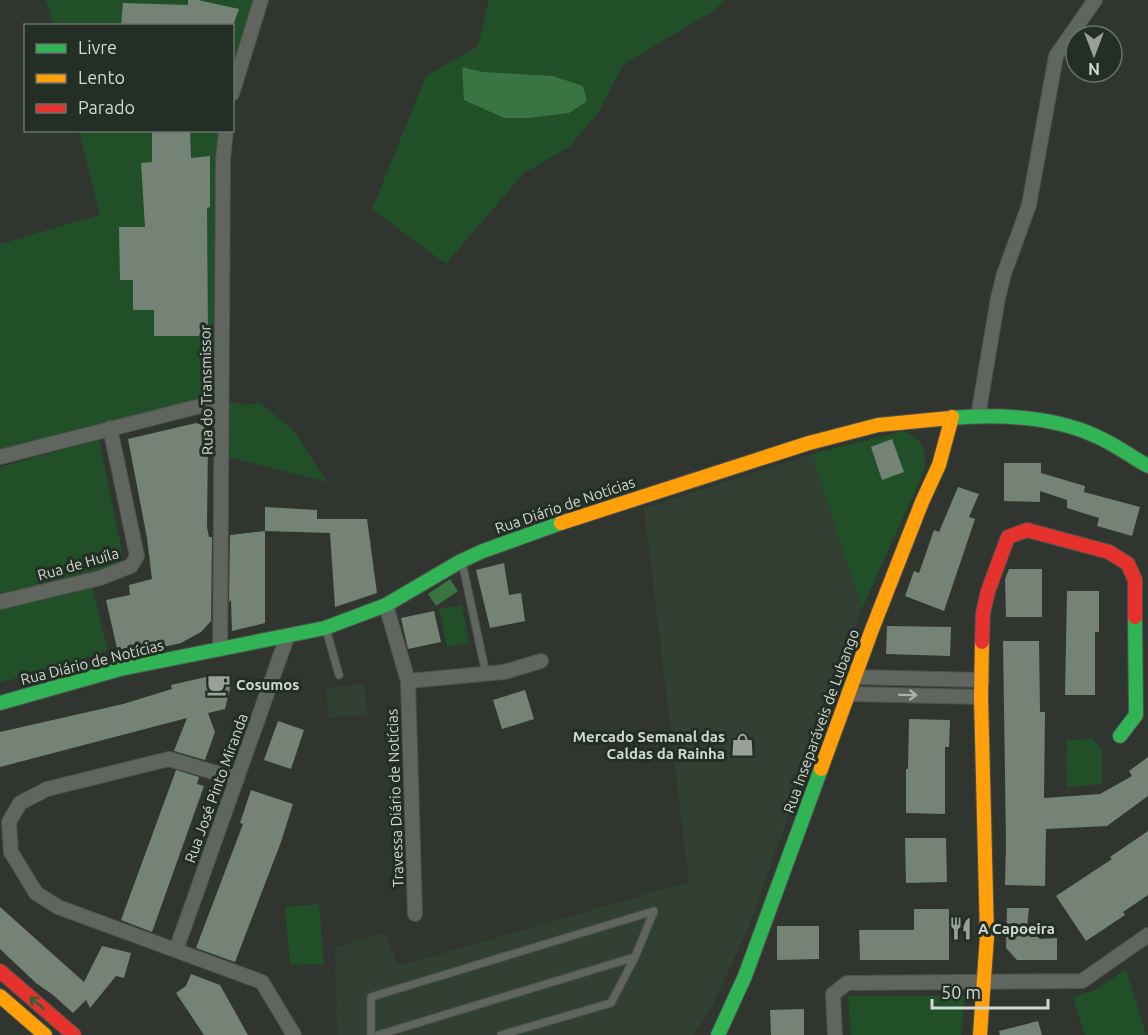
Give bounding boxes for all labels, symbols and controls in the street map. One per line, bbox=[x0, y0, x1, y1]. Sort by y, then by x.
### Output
legend bbox=[24, 24, 234, 132]
north arrow bbox=[1064, 24, 1124, 84]
text: Livre bbox=[78, 37, 117, 57]
text: N bbox=[1088, 60, 1100, 78]
text: Lento bbox=[78, 67, 125, 87]
text: Parado bbox=[78, 97, 135, 117]
street label: Rua do Transmissor bbox=[196, 324, 216, 455]
street label: Rua Diário de Notícias bbox=[493, 473, 637, 537]
street label: Rua de Huíla bbox=[35, 544, 121, 584]
street label: Rua Inseparáveis de Lubango bbox=[780, 627, 862, 815]
street label: Rua Diário de Notícias bbox=[19, 636, 165, 688]
cafe icon: Cosumos bbox=[205, 671, 231, 697]
place label: Cosumos bbox=[236, 676, 299, 693]
one-way arrow bbox=[898, 689, 918, 701]
street label: Travessa Diário de Notícias bbox=[383, 708, 407, 888]
street label: Rua José Pinto Miranda bbox=[181, 711, 251, 865]
place label: Mercado Semanal das Caldas da Rainha bbox=[573, 728, 725, 762]
shop icon: Mercado Semanal das Caldas da Rainha bbox=[730, 732, 756, 758]
restaurant icon: A Capoeira bbox=[947, 915, 973, 941]
place label: A Capoeira bbox=[978, 920, 1055, 937]
scale bar bbox=[932, 972, 1048, 1010]
text: 50 m bbox=[941, 982, 981, 1002]
one-way arrow bbox=[30, 996, 45, 1010]

